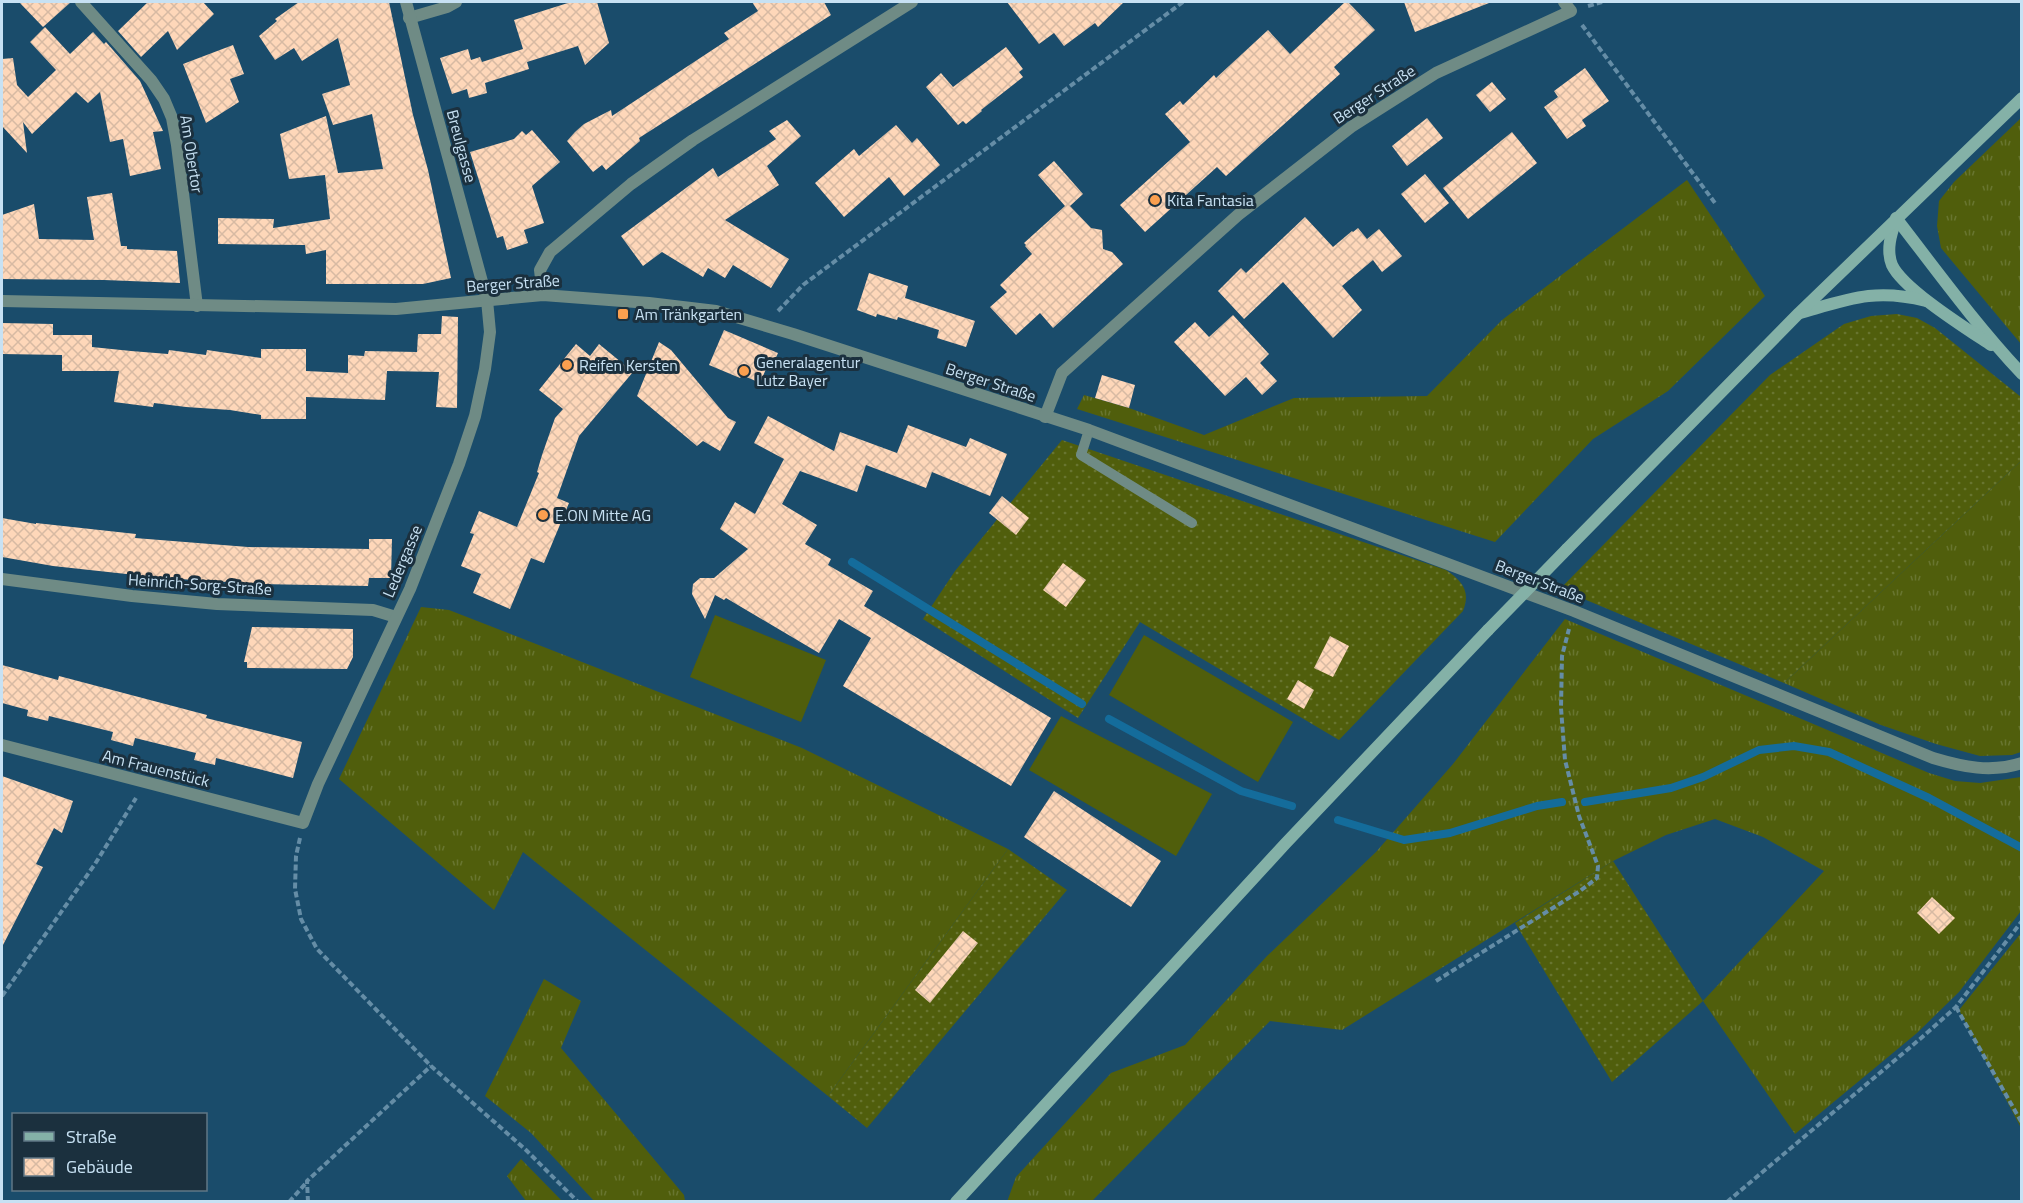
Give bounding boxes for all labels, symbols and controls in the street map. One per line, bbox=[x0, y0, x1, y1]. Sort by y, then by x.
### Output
street label: Berger Straße bbox=[1328, 58, 1420, 130]
street label: Breulgasse bbox=[441, 107, 483, 185]
street label: Am Obertor bbox=[174, 113, 210, 195]
place label: Kita Fantasia bbox=[1167, 188, 1254, 212]
marker: Kita Fantasia bbox=[1148, 193, 1162, 207]
street label: Berger Straße bbox=[465, 268, 561, 298]
place label: Am Tränkgarten bbox=[635, 302, 742, 326]
marker: Am Tränkgarten bbox=[616, 307, 630, 321]
place label: Generalagentur Lutz Bayer bbox=[756, 350, 861, 392]
place label: Reifen Kersten bbox=[579, 353, 678, 377]
street label: Berger Straße bbox=[943, 356, 1039, 408]
marker: Reifen Kersten bbox=[560, 358, 574, 372]
marker: Generalagentur Lutz Bayer bbox=[737, 364, 751, 378]
place label: E.ON Mitte AG bbox=[555, 503, 651, 527]
marker: E.ON Mitte AG bbox=[536, 508, 550, 522]
street label: Ledergasse bbox=[376, 521, 428, 601]
street label: Berger Straße bbox=[1492, 553, 1588, 609]
street label: Heinrich-Sorg-Straße bbox=[127, 567, 273, 601]
street label: Am Frauenstück bbox=[100, 743, 212, 793]
legend bbox=[12, 1113, 207, 1191]
text: Straße bbox=[66, 1123, 117, 1150]
text: Gebäude bbox=[66, 1153, 133, 1180]

